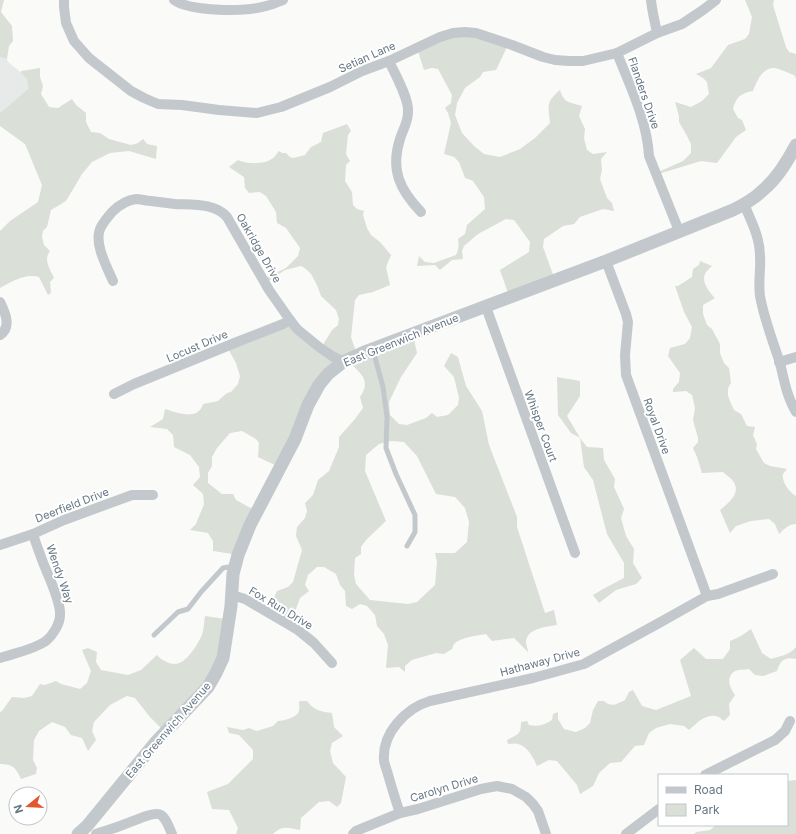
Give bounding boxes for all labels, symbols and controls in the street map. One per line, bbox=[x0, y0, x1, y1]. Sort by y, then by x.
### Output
street label: Setian Lane bbox=[336, 38, 398, 76]
street label: Flanders Drive bbox=[625, 55, 663, 131]
street label: Oakridge Drive bbox=[233, 211, 285, 285]
street label: East Greenwich Avenue bbox=[341, 310, 461, 370]
street label: Locust Drive bbox=[164, 327, 230, 365]
street label: Whisper Court bbox=[522, 388, 561, 464]
street label: Royal Drive bbox=[640, 396, 674, 456]
street label: Deerfield Drive bbox=[33, 484, 111, 526]
street label: Wendy Way bbox=[43, 543, 77, 605]
street label: Fox Run Drive bbox=[247, 583, 315, 633]
street label: Hathaway Drive bbox=[498, 645, 582, 679]
street label: East Greenwich Avenue bbox=[122, 679, 214, 781]
street label: Carolyn Drive bbox=[408, 771, 480, 805]
legend bbox=[658, 774, 788, 826]
text: Road bbox=[694, 782, 723, 797]
north arrow bbox=[8, 786, 48, 826]
text: Park bbox=[694, 802, 720, 817]
text: N bbox=[11, 803, 26, 815]

